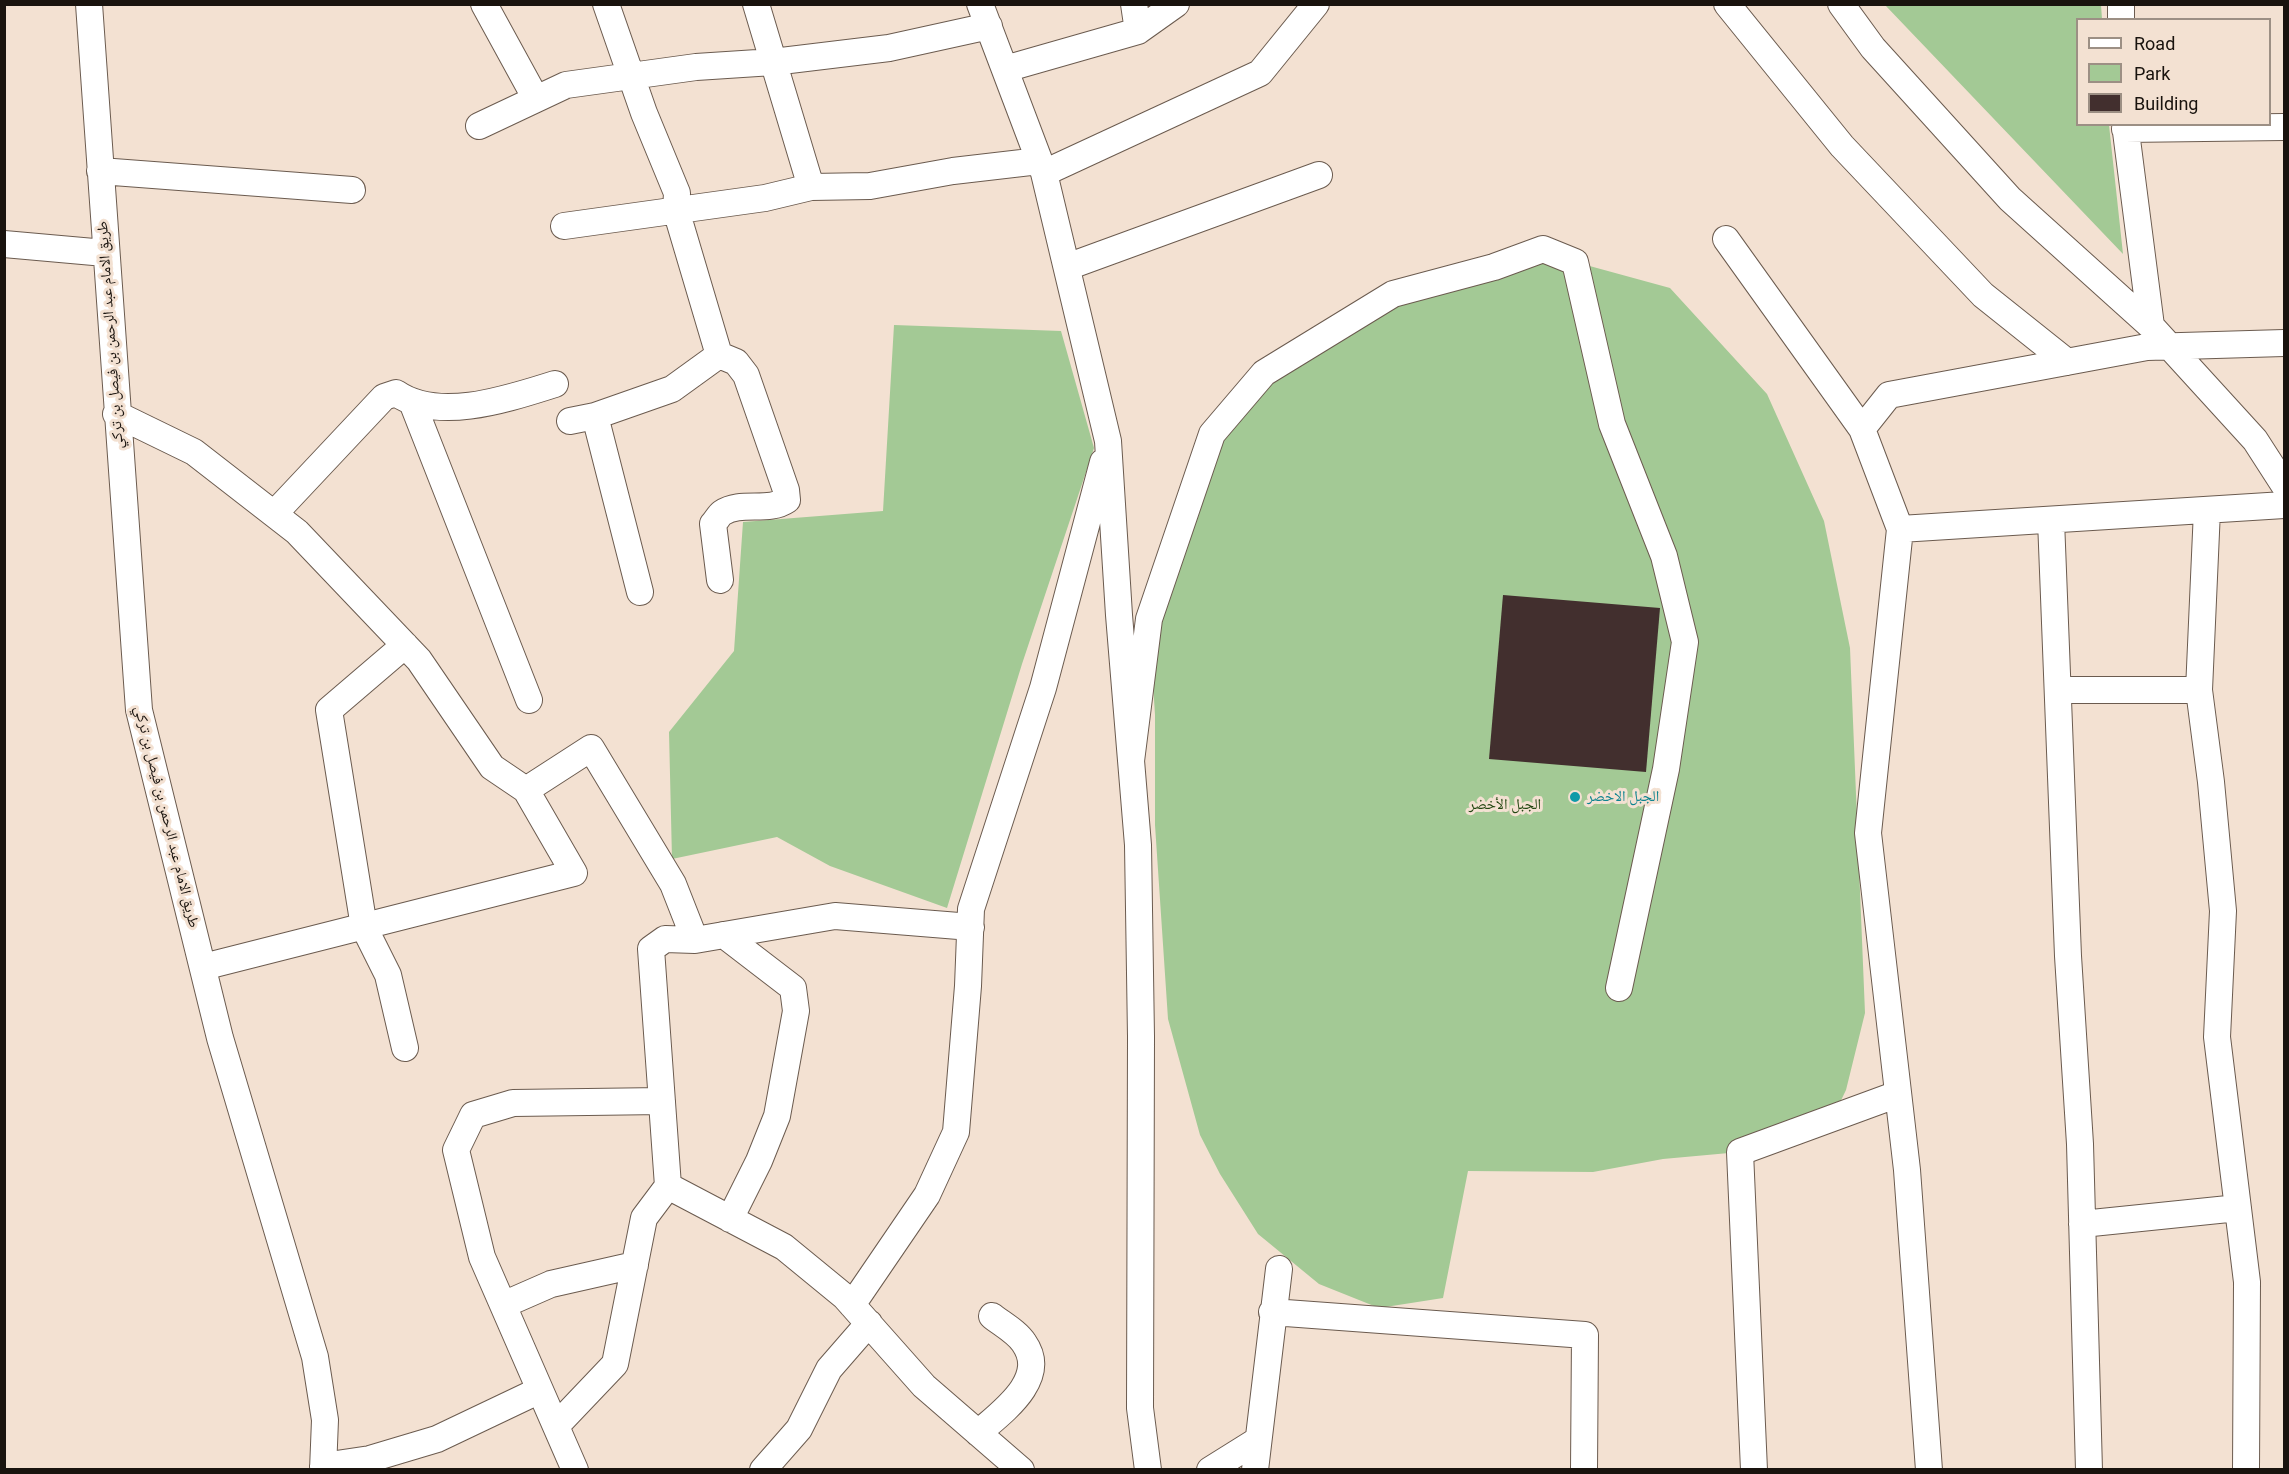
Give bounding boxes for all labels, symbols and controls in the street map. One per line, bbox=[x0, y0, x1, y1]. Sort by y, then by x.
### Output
legend bbox=[2076, 18, 2271, 126]
text: Road bbox=[2134, 33, 2175, 54]
text: Park bbox=[2134, 63, 2170, 84]
text: Building bbox=[2134, 93, 2198, 114]
street label: طريق الامام عبد الرحمن بن فيصل بن تركي bbox=[94, 221, 128, 449]
street label: طريق الامام عبد الرحمن بن فيصل بن تركي bbox=[130, 704, 202, 930]
place label: الجبل الاخضر bbox=[1587, 788, 1659, 806]
marker: الجبل الاخضر bbox=[1568, 790, 1582, 804]
park label: الجبل الأخضر bbox=[1469, 796, 1541, 814]

